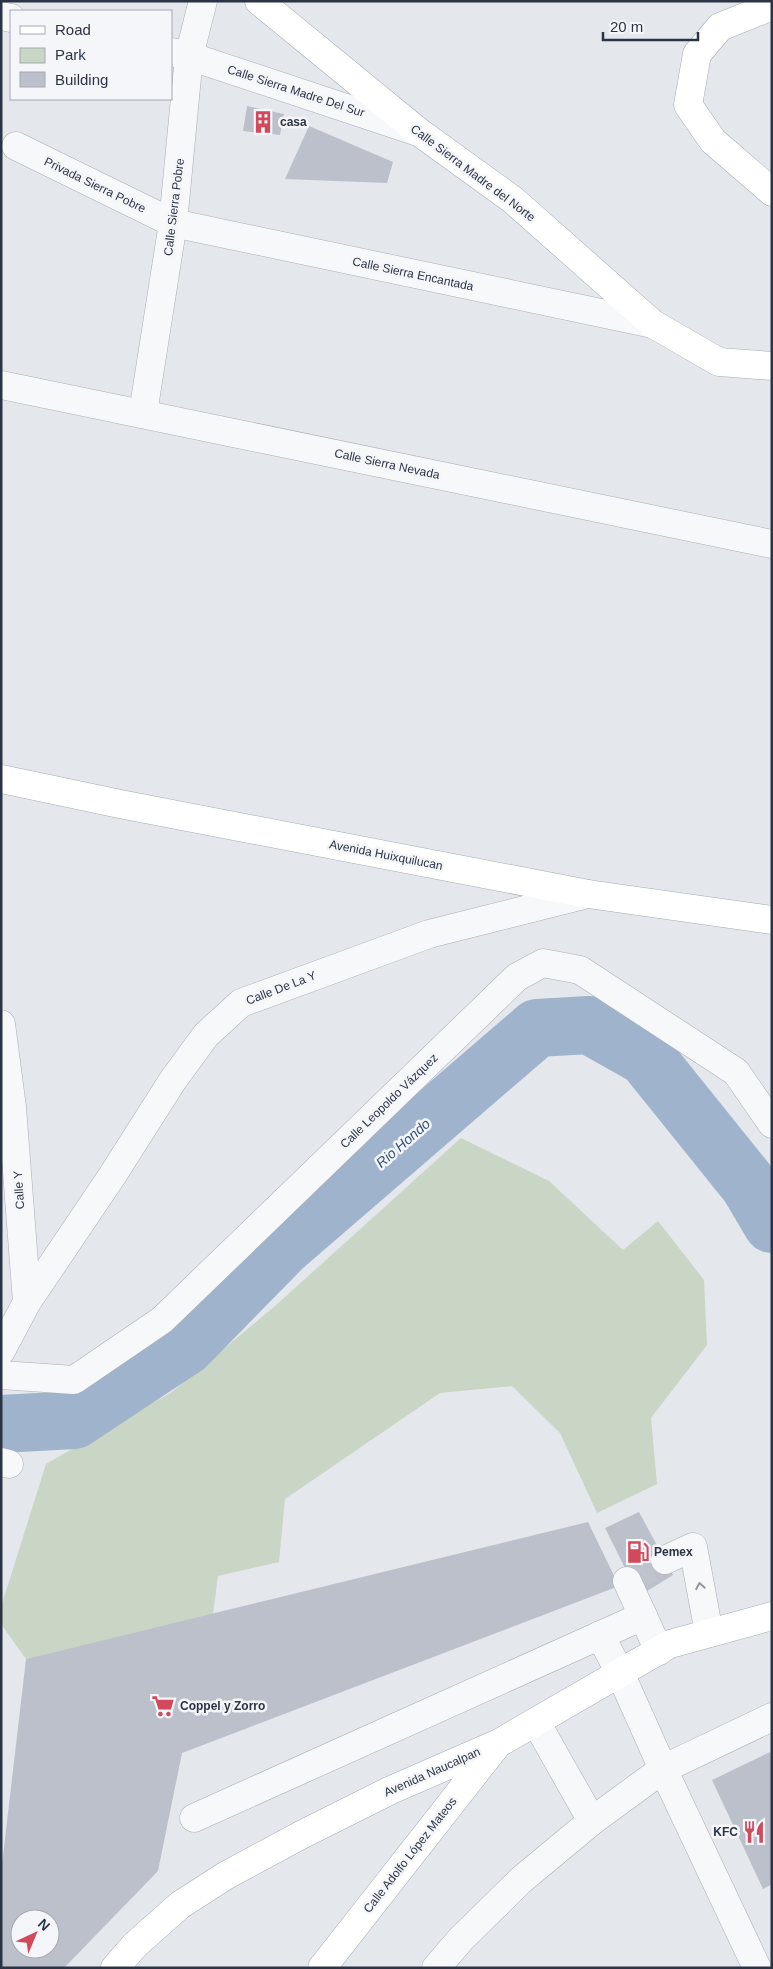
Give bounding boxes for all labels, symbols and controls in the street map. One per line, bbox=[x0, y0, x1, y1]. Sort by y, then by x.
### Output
legend bbox=[10, 10, 172, 100]
scale bar bbox=[603, 10, 698, 42]
text: 20 m bbox=[610, 18, 643, 35]
text: Road bbox=[55, 21, 91, 38]
text: Park bbox=[55, 46, 86, 63]
street label: Calle Sierra Madre Del Sur bbox=[226, 62, 366, 120]
text: Building bbox=[55, 71, 108, 88]
building icon: casa bbox=[250, 109, 276, 135]
place label: casa bbox=[280, 115, 307, 129]
street label: Calle Sierra Madre del Norte bbox=[408, 122, 538, 225]
street label: Privada Sierra Pobre bbox=[42, 154, 148, 216]
street label: Calle Sierra Pobre bbox=[161, 157, 187, 257]
street label: Calle Sierra Encantada bbox=[351, 254, 475, 294]
street label: Calle Sierra Nevada bbox=[333, 446, 441, 482]
street label: Avenida Huixquilucan bbox=[328, 837, 444, 873]
street label: Calle De La Y bbox=[244, 968, 318, 1008]
street label: Calle Leopoldo Vázquez bbox=[337, 1051, 441, 1151]
water label: Rio Hondo bbox=[373, 1115, 433, 1171]
street label: Calle Y bbox=[11, 1170, 27, 1210]
fuel station icon: Pemex bbox=[625, 1539, 651, 1565]
place label: Pemex bbox=[654, 1545, 693, 1559]
one-way arrow bbox=[695, 1581, 706, 1590]
supermarket icon: Coppel y Zorro bbox=[150, 1693, 176, 1719]
place label: Coppel y Zorro bbox=[180, 1699, 265, 1713]
street label: Avenida Naucalpan bbox=[382, 1744, 482, 1800]
street label: Calle Adolfo López Mateos bbox=[361, 1794, 459, 1916]
restaurant icon: KFC bbox=[741, 1819, 767, 1845]
place label: KFC bbox=[713, 1825, 738, 1839]
north arrow bbox=[10, 1909, 60, 1959]
text: N bbox=[35, 1915, 53, 1934]

